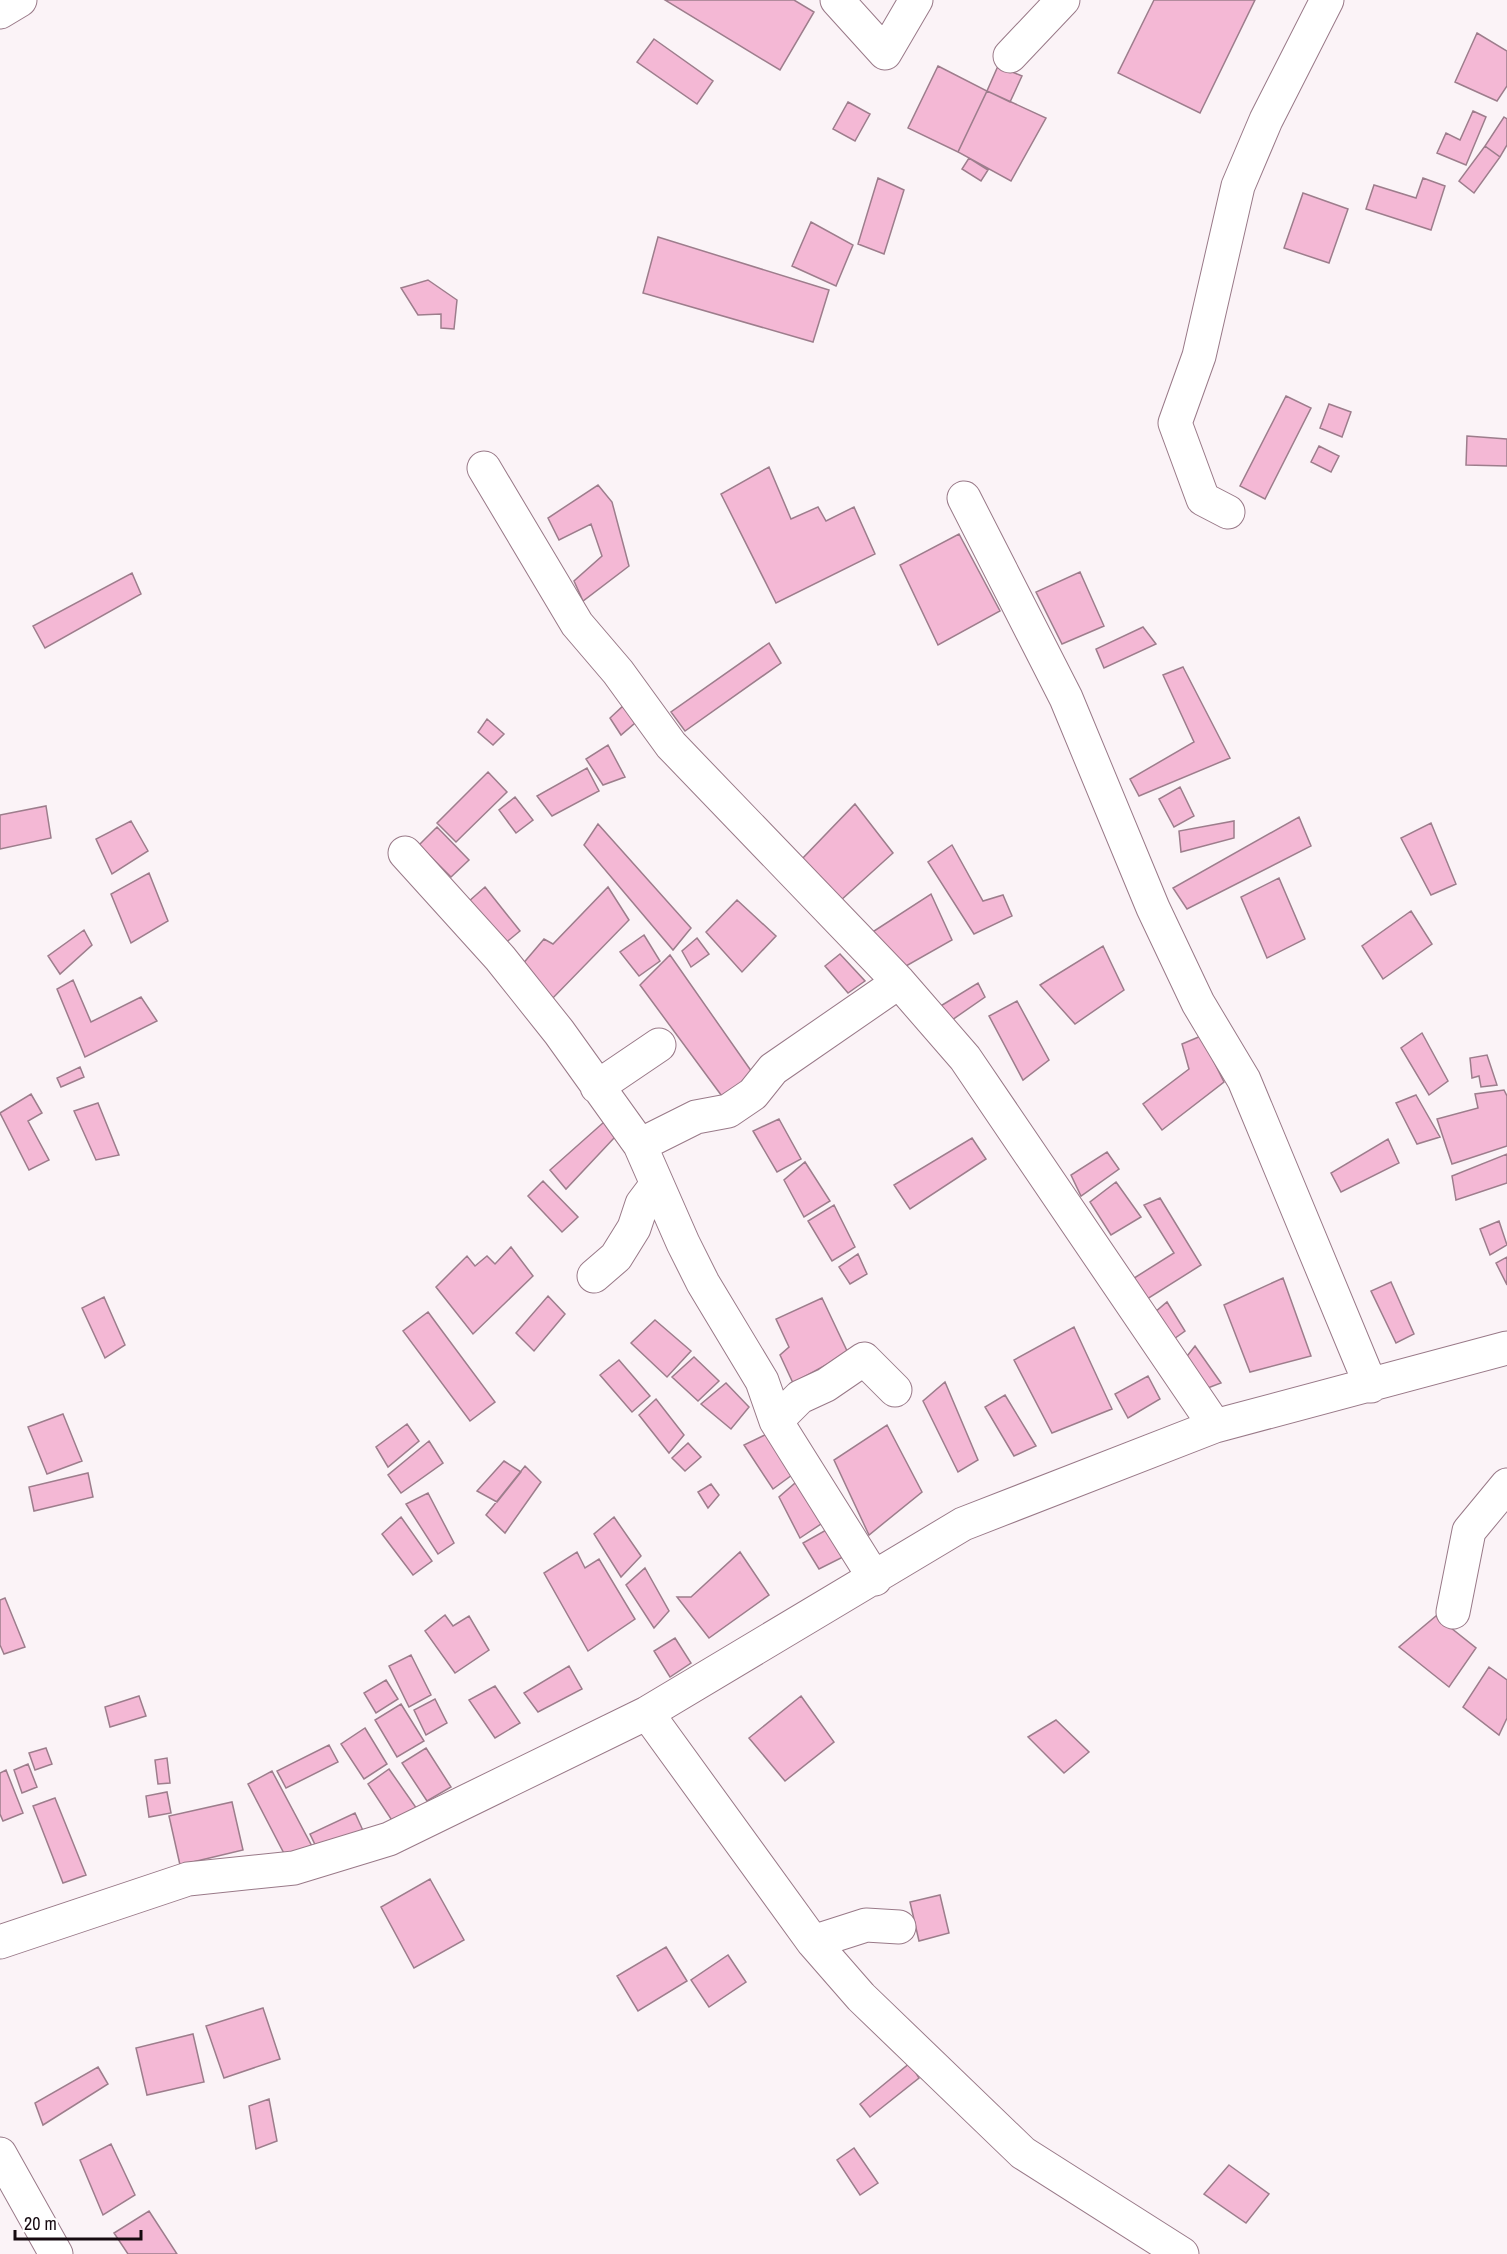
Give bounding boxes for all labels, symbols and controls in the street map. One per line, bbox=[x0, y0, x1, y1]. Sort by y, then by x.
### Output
scale bar bbox=[15, 2203, 141, 2241]
text: 20 m bbox=[24, 2211, 57, 2236]

